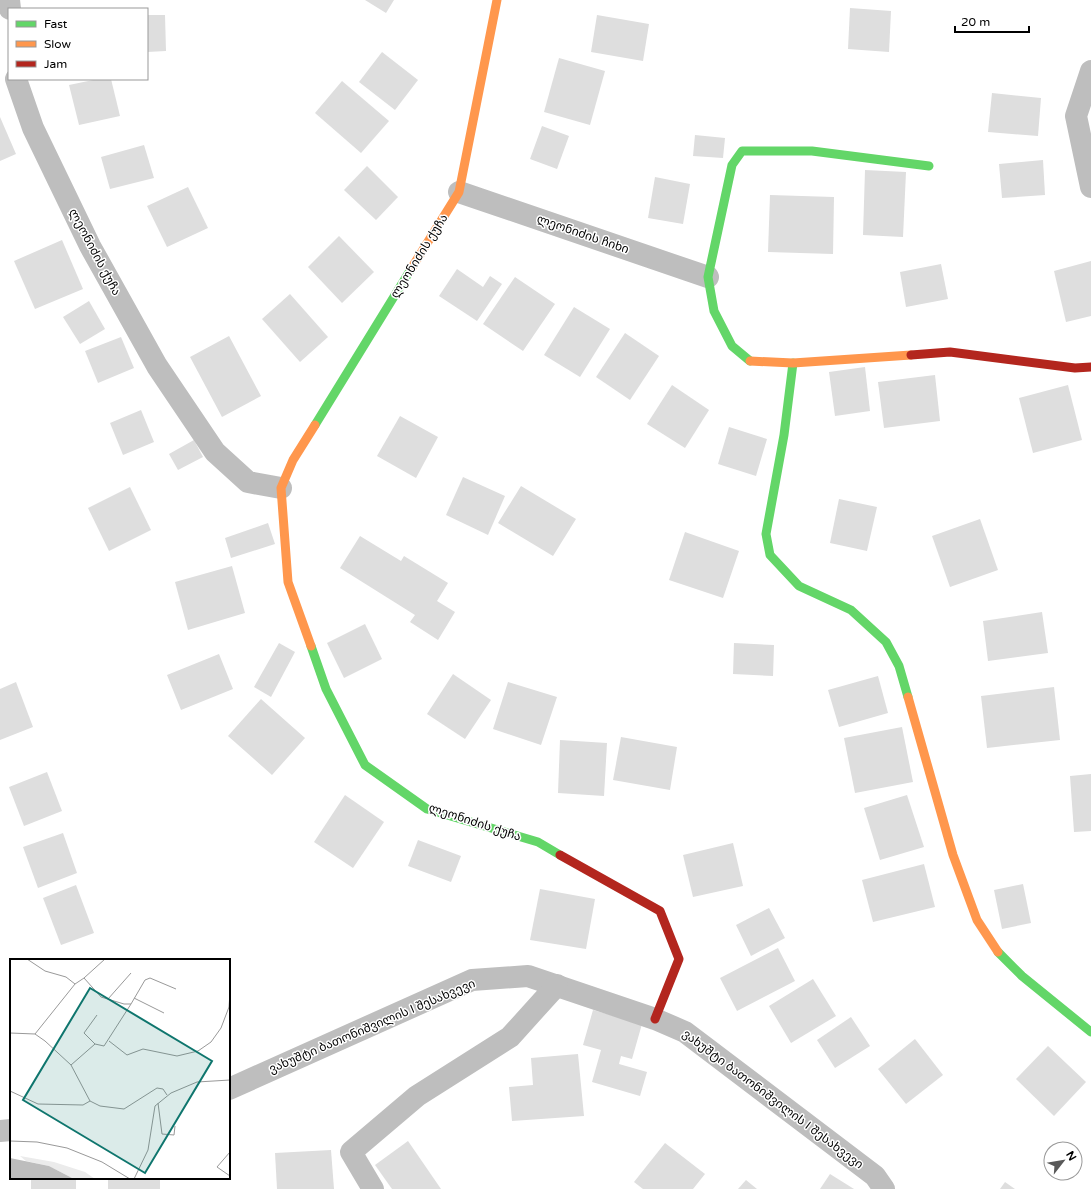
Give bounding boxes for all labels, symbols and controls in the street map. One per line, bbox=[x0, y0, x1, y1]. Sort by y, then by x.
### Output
legend bbox=[8, 8, 148, 80]
scale bar bbox=[955, 8, 1029, 34]
text: 20 m bbox=[961, 15, 990, 29]
text: Fast bbox=[44, 17, 68, 31]
text: Slow bbox=[44, 37, 71, 51]
text: Jam bbox=[44, 57, 67, 71]
street label: ლეონიძის ქუჩა bbox=[65, 206, 124, 298]
street label: ლეონიძის ქუჩა bbox=[388, 211, 451, 301]
street label: ლეონიძის ჩიხი bbox=[535, 212, 631, 257]
street label: ლეონიძის ქუჩა bbox=[427, 800, 523, 844]
inset map bbox=[10, 959, 230, 1179]
street label: ვახუშტი ბათონიშვილის I შესახვევი bbox=[267, 976, 478, 1077]
street label: ვახუშტი ბათონიშვილის I შესახვევი bbox=[679, 1026, 866, 1172]
north arrow bbox=[1043, 1141, 1083, 1181]
text: N bbox=[1063, 1149, 1079, 1163]

